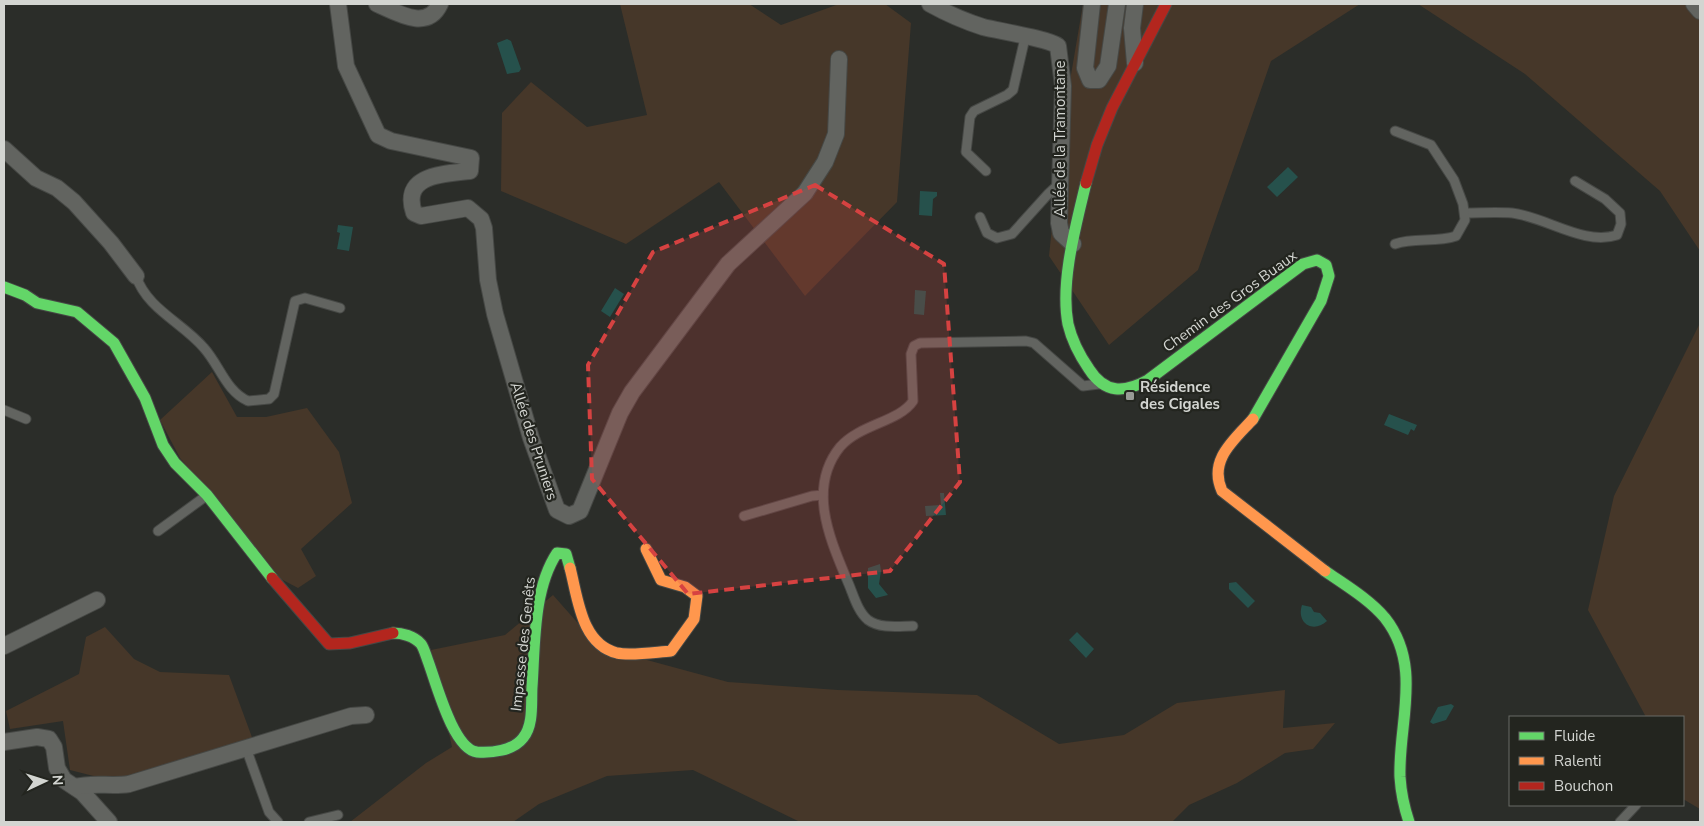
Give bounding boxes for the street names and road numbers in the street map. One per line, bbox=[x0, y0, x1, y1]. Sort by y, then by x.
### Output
street label: Allée de la Tramontane bbox=[1050, 61, 1070, 217]
street label: Chemin des Gros Buaux bbox=[1159, 245, 1301, 357]
street label: Allée des Pruniers bbox=[505, 379, 563, 503]
street label: Impasse des Genêts bbox=[506, 576, 540, 712]

